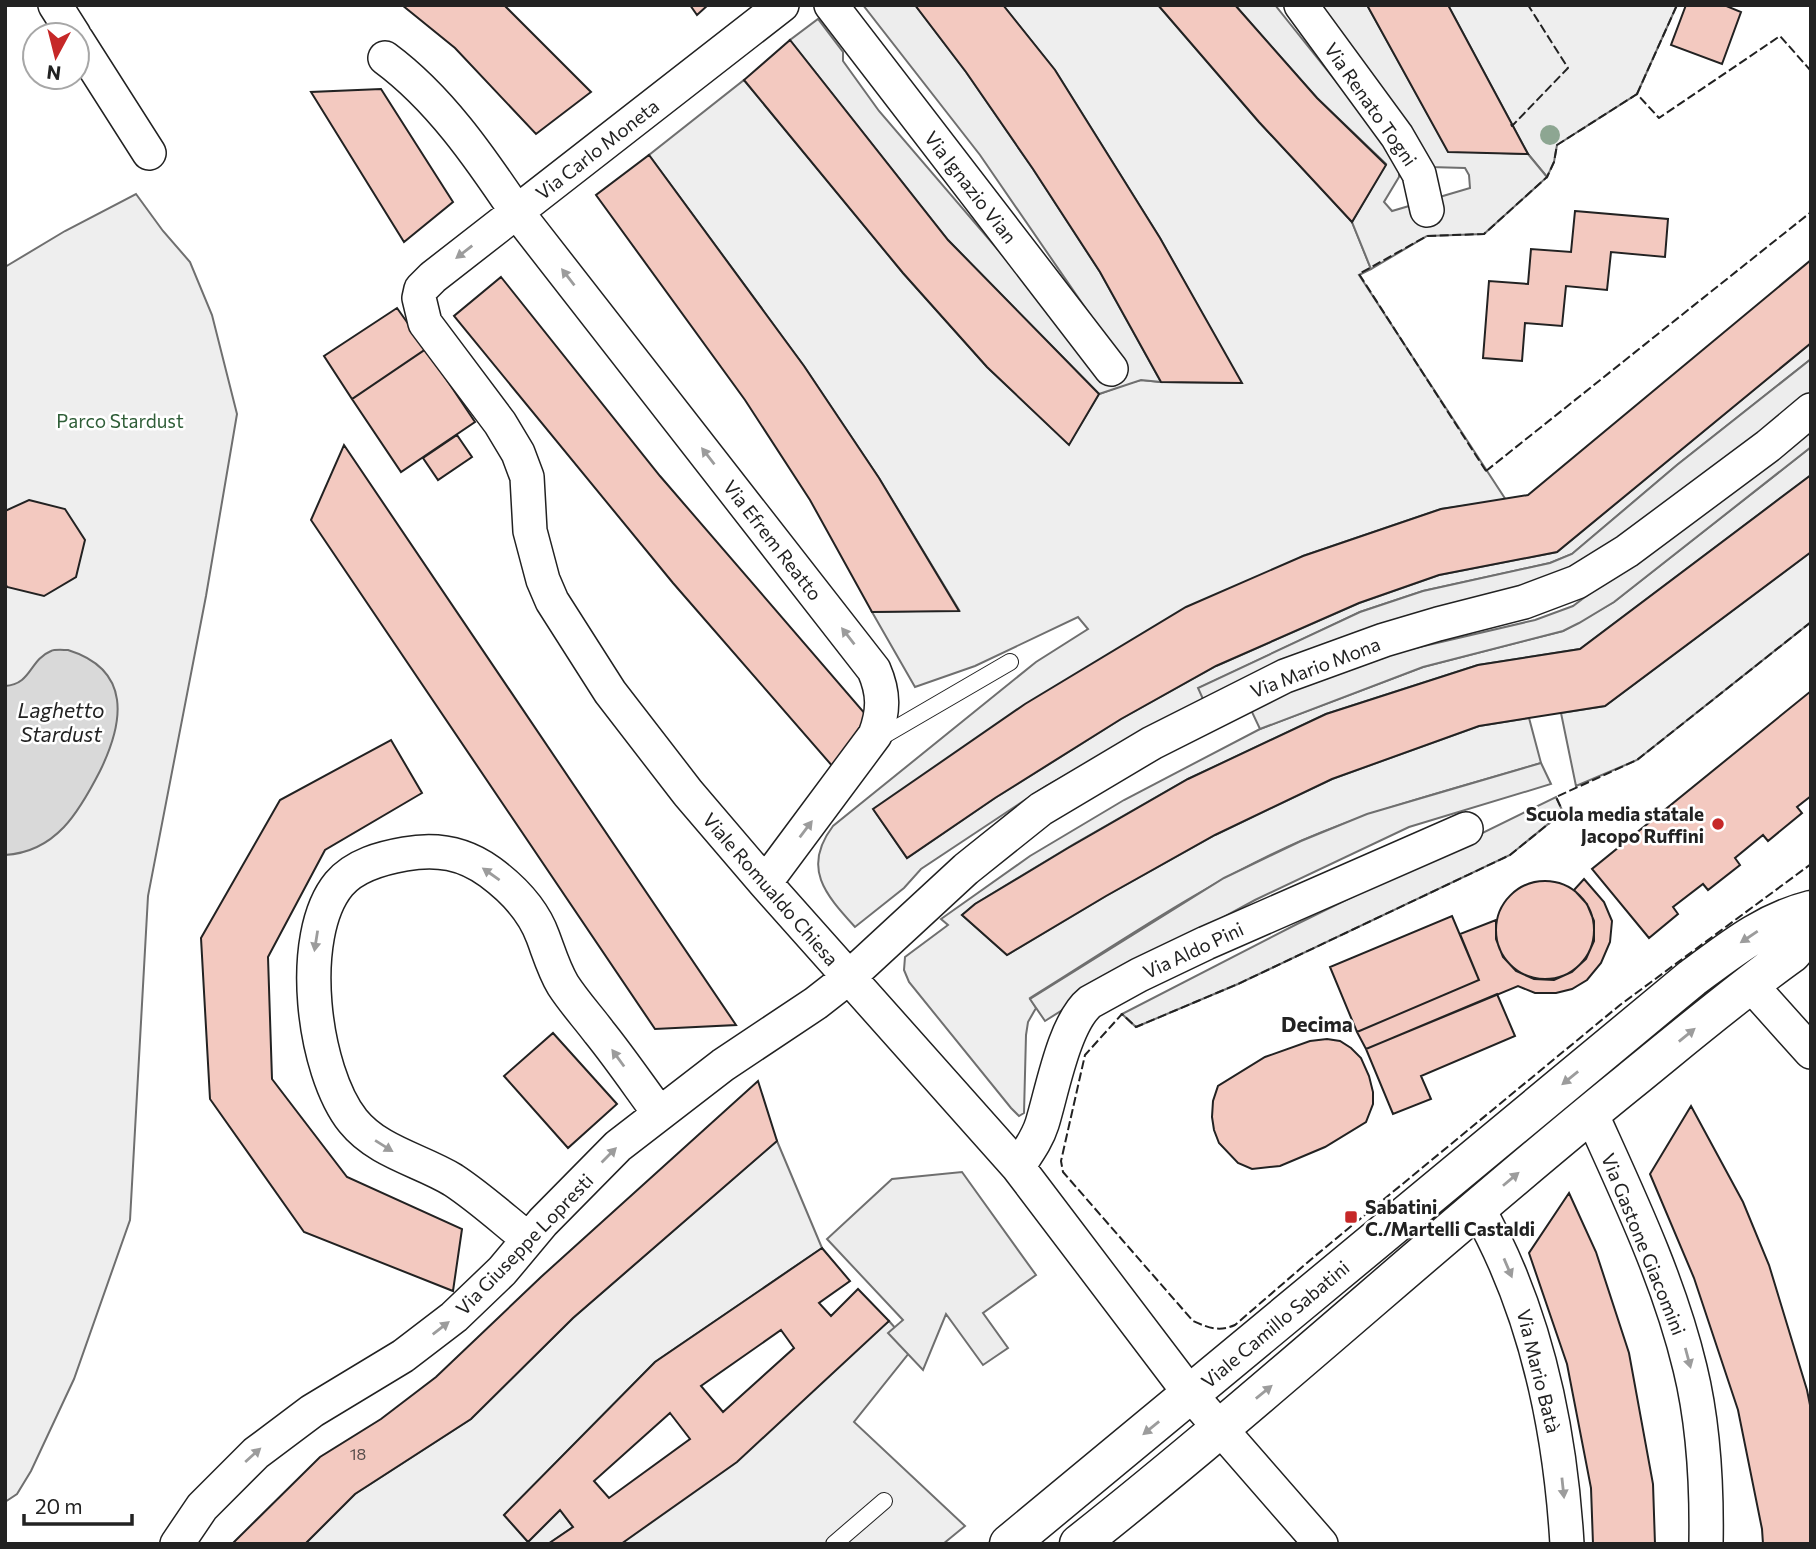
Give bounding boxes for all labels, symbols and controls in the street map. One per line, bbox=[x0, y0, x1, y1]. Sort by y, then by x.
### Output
north arrow bbox=[21, 21, 91, 91]
street label: Via Renato Togni bbox=[1320, 38, 1422, 170]
text: N bbox=[45, 61, 62, 86]
street label: Via Carlo Moneta bbox=[531, 94, 663, 204]
street label: Via Ignazio Vian bbox=[920, 126, 1022, 248]
one-way arrow bbox=[456, 244, 473, 259]
one-way arrow bbox=[560, 269, 575, 287]
park label: Parco Stardust bbox=[56, 409, 184, 432]
one-way arrow bbox=[701, 448, 716, 466]
street label: Via Efrem Reatto bbox=[719, 475, 827, 605]
one-way arrow bbox=[841, 627, 856, 645]
street label: Via Mario Mona bbox=[1247, 632, 1383, 702]
water label: Laghetto Stardust bbox=[18, 697, 104, 746]
place label: Scuola media statale Jacopo Ruffini bbox=[1526, 802, 1704, 847]
street label: Viale Romualdo Chiesa bbox=[698, 808, 844, 970]
marker: Scuola media statale Jacopo Ruffini bbox=[1710, 816, 1726, 832]
one-way arrow bbox=[799, 820, 813, 838]
one-way arrow bbox=[482, 867, 500, 881]
street label: Via Aldo Pini bbox=[1139, 917, 1247, 983]
one-way arrow bbox=[310, 930, 321, 952]
one-way arrow bbox=[1739, 930, 1758, 943]
district label: Decima bbox=[1281, 1011, 1353, 1036]
one-way arrow bbox=[1677, 1028, 1695, 1043]
one-way arrow bbox=[612, 1049, 626, 1067]
one-way arrow bbox=[1561, 1070, 1579, 1085]
one-way arrow bbox=[374, 1139, 394, 1152]
one-way arrow bbox=[600, 1146, 617, 1163]
street label: Via Gastone Giacomini bbox=[1597, 1150, 1691, 1338]
street label: Via Giuseppe Lopresti bbox=[451, 1168, 597, 1320]
one-way arrow bbox=[1502, 1172, 1519, 1187]
place label: Sabatini C./Martelli Castaldi bbox=[1365, 1195, 1535, 1240]
marker: Sabatini C./Martelli Castaldi bbox=[1343, 1209, 1359, 1225]
street label: Viale Camillo Sabatini bbox=[1196, 1255, 1354, 1393]
one-way arrow bbox=[1503, 1257, 1514, 1278]
street label: Via Mario Batà bbox=[1513, 1307, 1565, 1435]
one-way arrow bbox=[432, 1321, 450, 1335]
one-way arrow bbox=[1683, 1348, 1693, 1369]
one-way arrow bbox=[1255, 1384, 1273, 1399]
one-way arrow bbox=[1143, 1420, 1160, 1435]
house number: 18 bbox=[350, 1444, 366, 1463]
one-way arrow bbox=[244, 1447, 262, 1463]
one-way arrow bbox=[1558, 1477, 1569, 1499]
scale bar bbox=[24, 1482, 133, 1526]
text: 20 m bbox=[35, 1493, 83, 1518]

